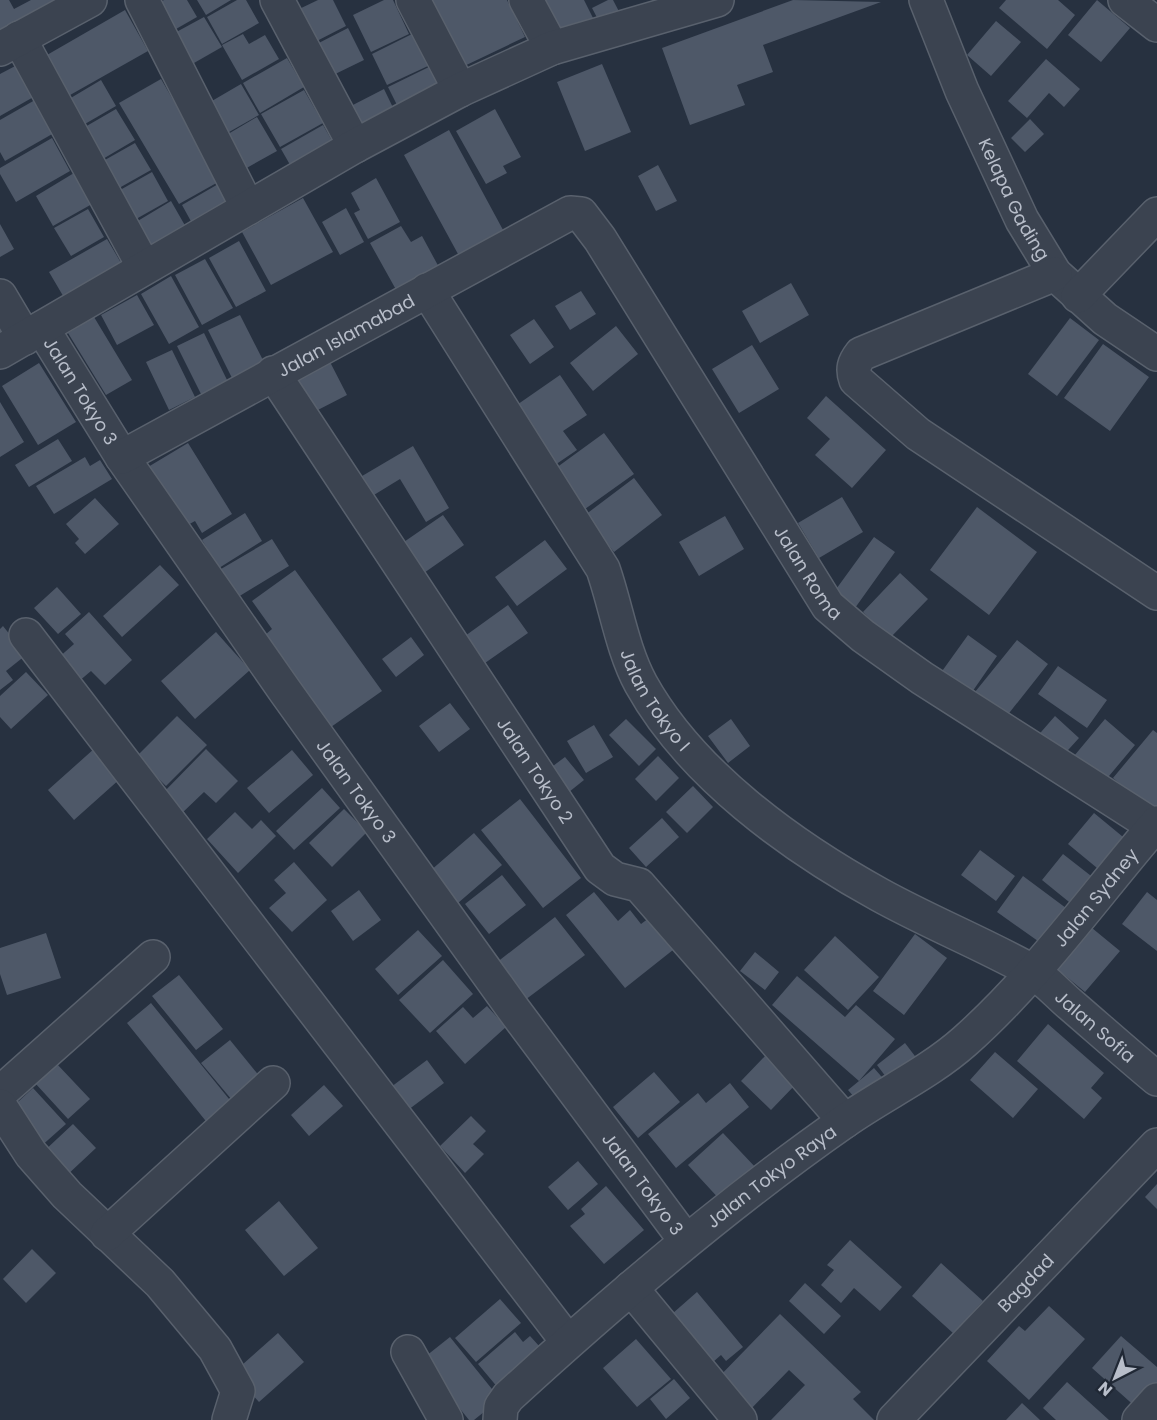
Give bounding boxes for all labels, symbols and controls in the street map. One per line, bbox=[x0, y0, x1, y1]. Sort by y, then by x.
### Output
street label: Kelapa Gading bbox=[973, 134, 1056, 265]
street label: Jalan Islamabad bbox=[273, 288, 419, 382]
street label: Jalan Tokyo 3 bbox=[38, 332, 124, 449]
street label: Jalan Roma bbox=[769, 521, 848, 625]
street label: Jalan Tokyo I bbox=[615, 646, 696, 756]
street label: Jalan Tokyo 2 bbox=[491, 712, 579, 828]
street label: Jalan Tokyo 3 bbox=[311, 734, 403, 848]
street label: Jalan Sydney bbox=[1048, 843, 1143, 952]
street label: Jalan Sofia bbox=[1050, 984, 1141, 1068]
street label: Jalan Tokyo Raya bbox=[701, 1119, 841, 1233]
street label: Jalan Tokyo 3 bbox=[597, 1127, 690, 1240]
street label: Bagdad bbox=[991, 1248, 1059, 1317]
north arrow bbox=[1085, 1348, 1145, 1408]
text: N bbox=[1093, 1376, 1117, 1401]

